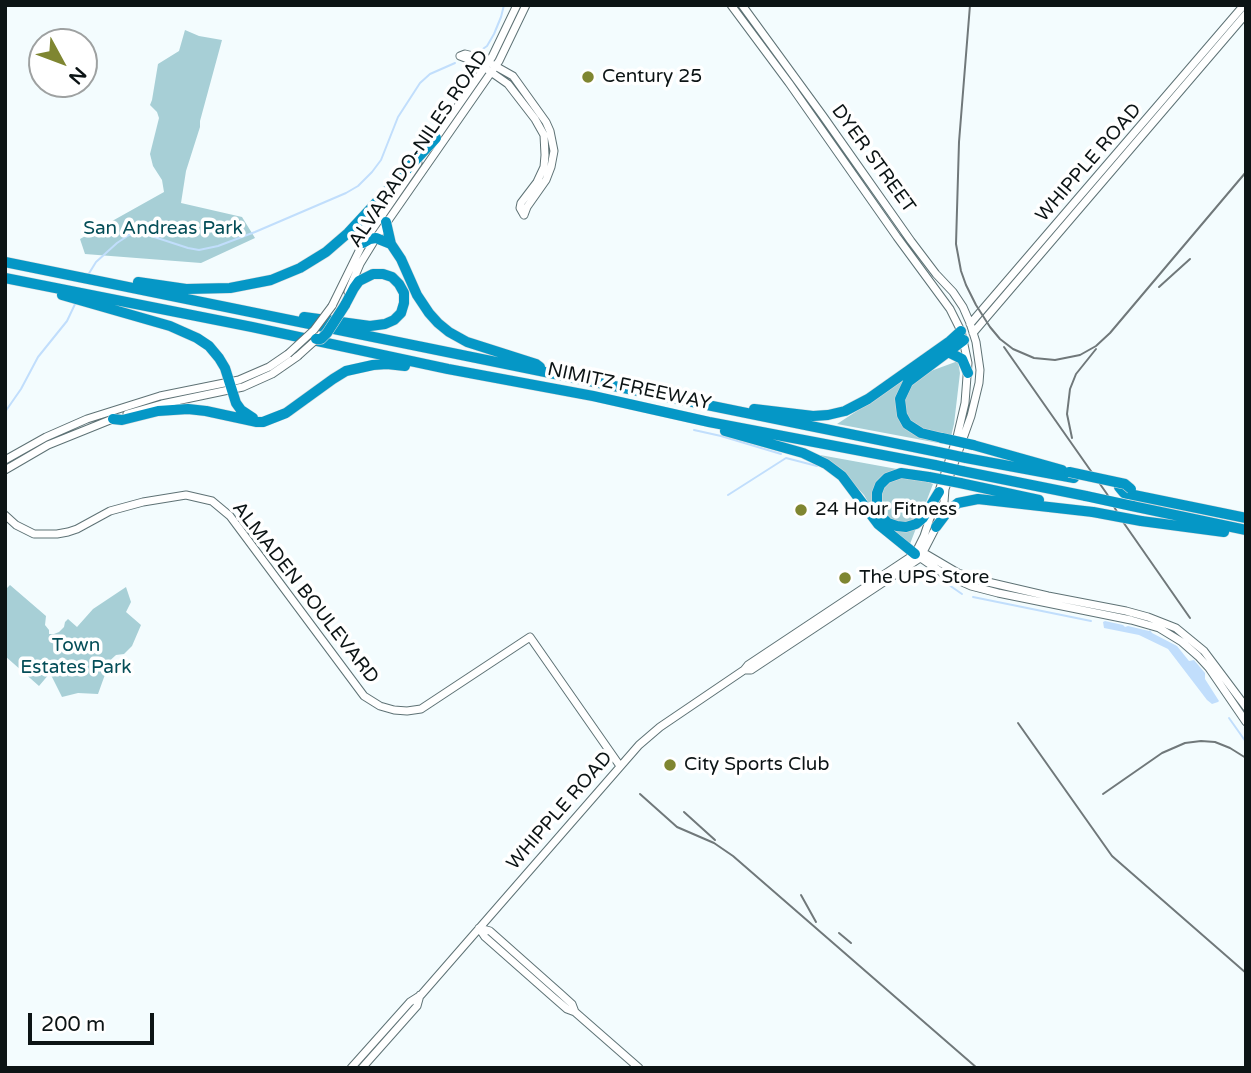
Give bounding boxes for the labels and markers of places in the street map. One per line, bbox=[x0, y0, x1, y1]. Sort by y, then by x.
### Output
place label: Century 25 bbox=[602, 66, 702, 88]
marker: Century 25 bbox=[580, 69, 596, 85]
place label: 24 Hour Fitness bbox=[815, 499, 957, 521]
marker: 24 Hour Fitness bbox=[793, 502, 809, 518]
place label: The UPS Store bbox=[859, 567, 989, 589]
marker: The UPS Store bbox=[837, 570, 853, 586]
place label: City Sports Club bbox=[684, 754, 829, 776]
marker: City Sports Club bbox=[662, 757, 678, 773]

